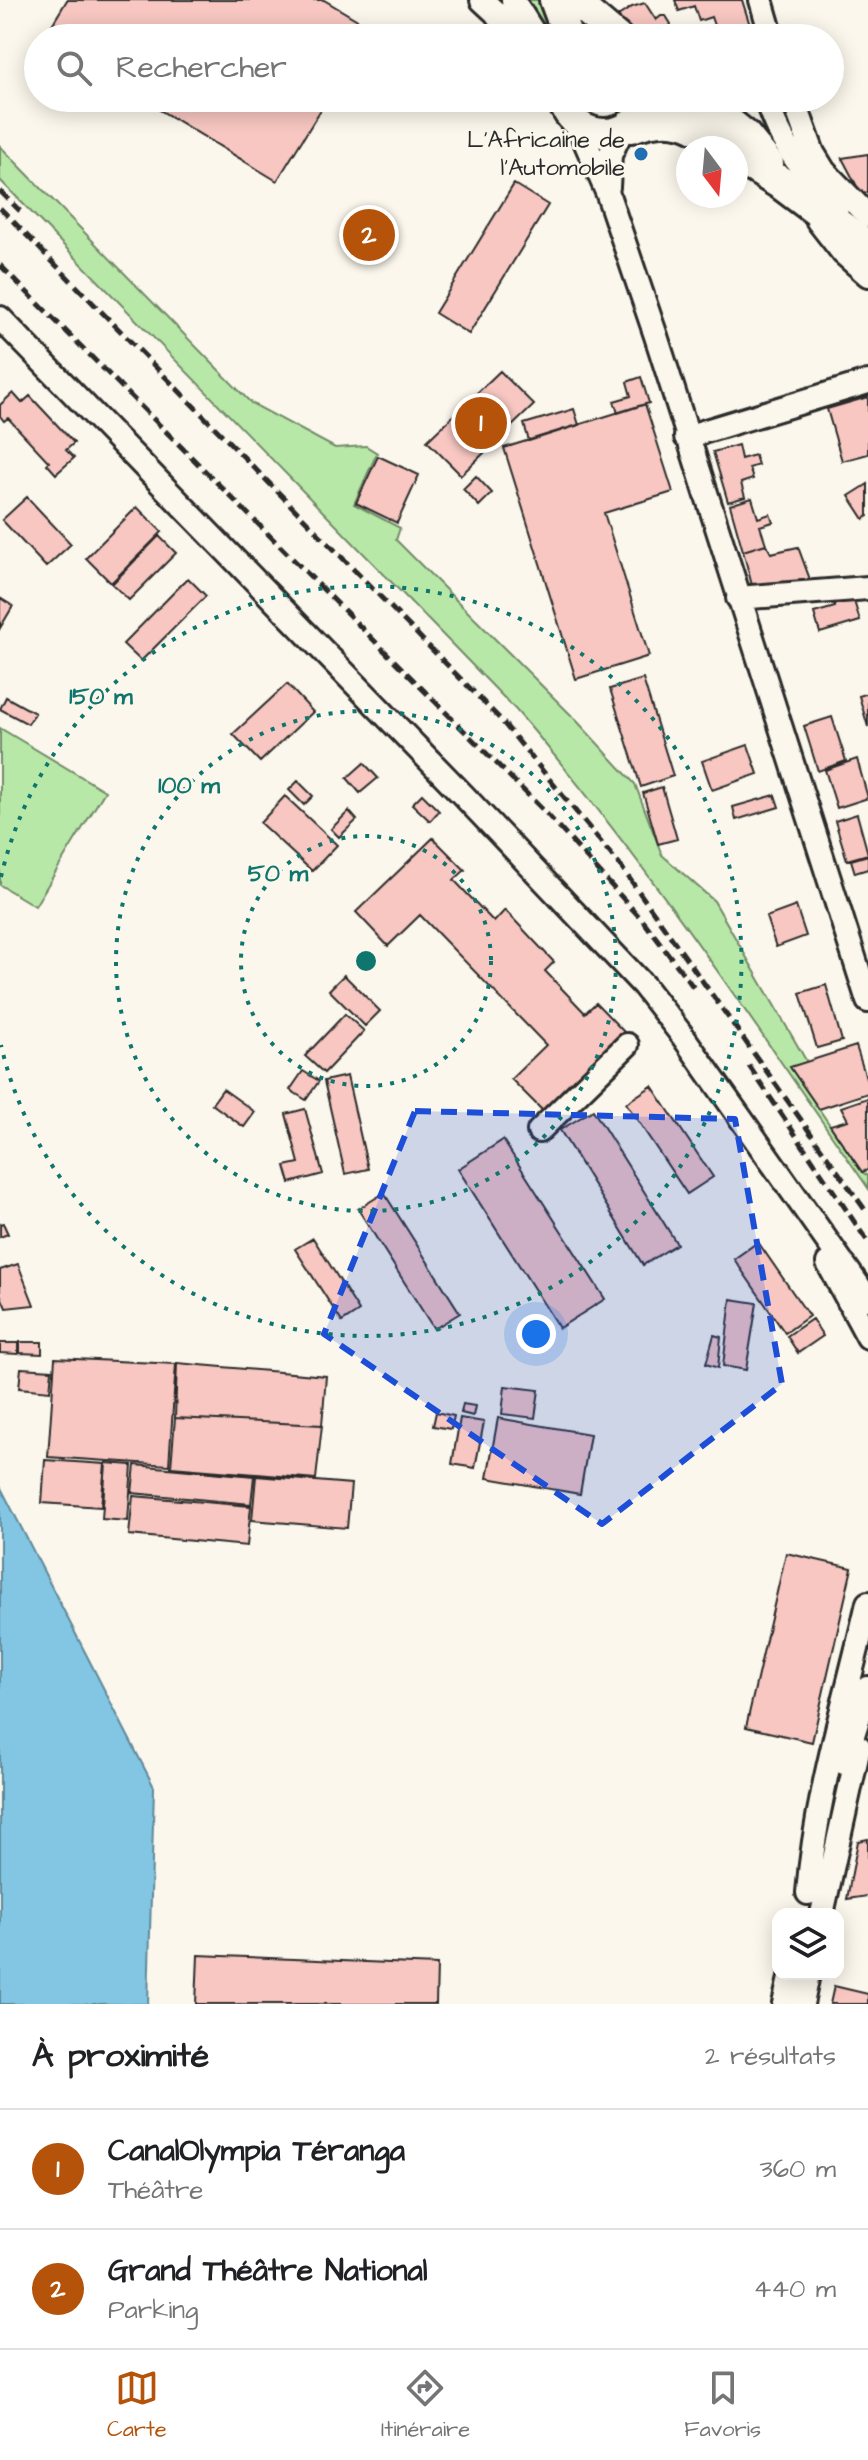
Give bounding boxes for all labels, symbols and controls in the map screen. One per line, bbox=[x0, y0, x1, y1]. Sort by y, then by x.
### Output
search box bbox=[24, 24, 844, 112]
icon: search bbox=[52, 46, 96, 90]
text: Rechercher bbox=[116, 47, 287, 89]
place label: L'Africaine de l'Automobile bbox=[467, 123, 625, 185]
north arrow bbox=[676, 136, 748, 208]
marker: L'Africaine de l'Automobile bbox=[632, 145, 650, 163]
pin: 2 bbox=[343, 205, 395, 265]
pin: 1 bbox=[455, 393, 507, 453]
text: 150 m bbox=[69, 680, 133, 714]
text: 100 m bbox=[158, 769, 220, 803]
text: 50 m bbox=[248, 857, 309, 891]
centre of rings bbox=[352, 947, 380, 975]
your location bbox=[516, 1314, 556, 1354]
map controls bbox=[772, 1908, 844, 1980]
button: layers bbox=[772, 1908, 844, 1980]
text: À proximité bbox=[32, 2032, 209, 2080]
text: 2 résultats bbox=[705, 2038, 836, 2074]
text: CanalOlympia Téranga bbox=[108, 2130, 405, 2172]
text: 1 bbox=[56, 2151, 60, 2187]
text: 360 m bbox=[759, 2151, 836, 2187]
text: Théâtre bbox=[108, 2172, 203, 2208]
text: Grand Théâtre National bbox=[108, 2250, 428, 2292]
text: 2 bbox=[51, 2271, 65, 2307]
text: 440 m bbox=[754, 2271, 836, 2307]
text: Parking bbox=[108, 2292, 198, 2328]
tab: Carte bbox=[107, 2366, 167, 2445]
tab: Itinéraire bbox=[381, 2366, 470, 2445]
tab: Favoris bbox=[684, 2366, 761, 2445]

